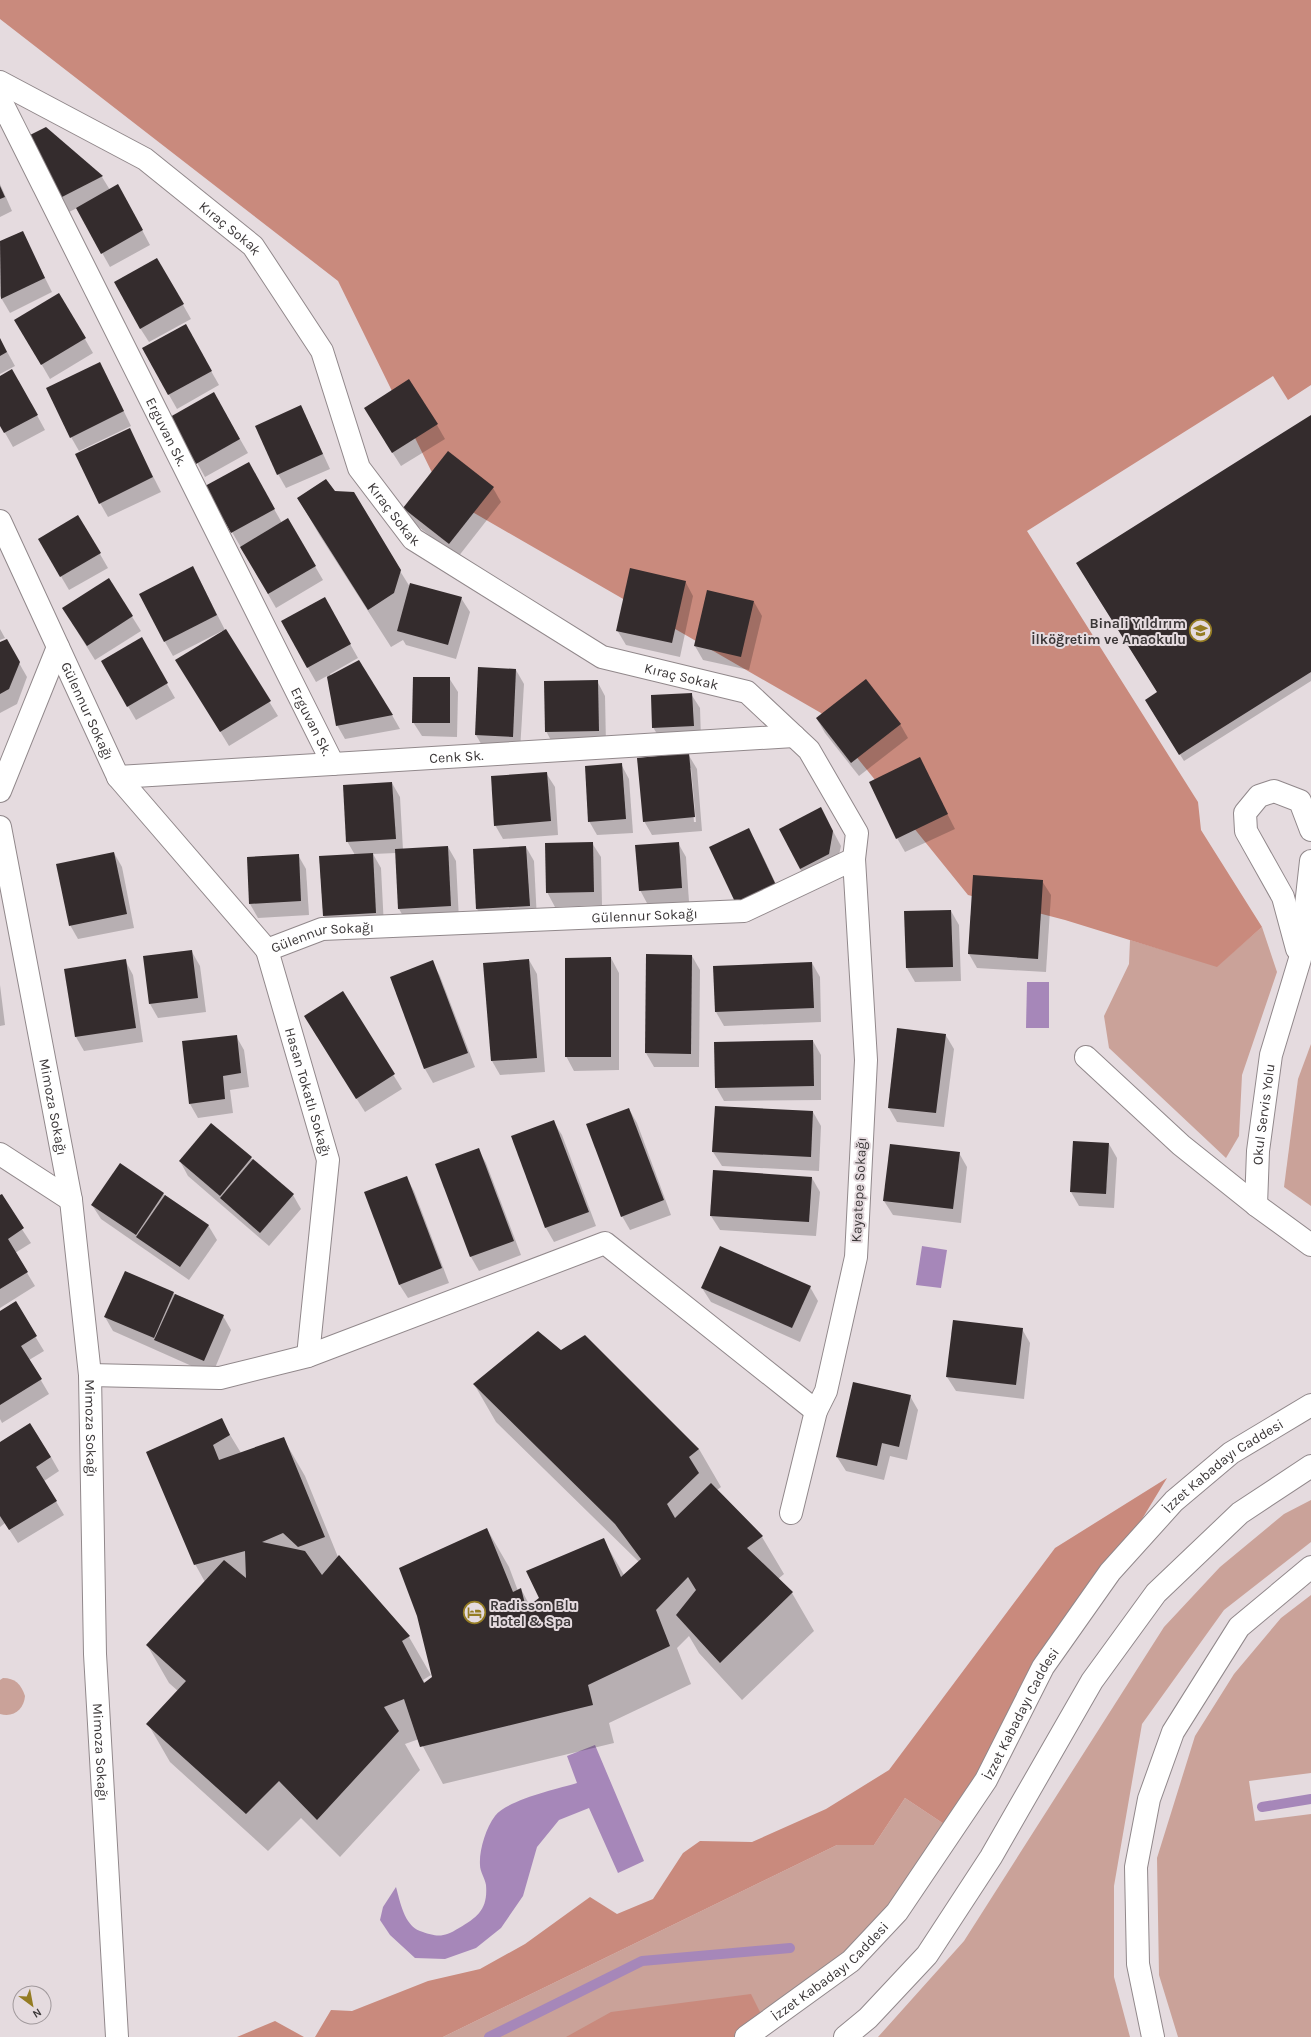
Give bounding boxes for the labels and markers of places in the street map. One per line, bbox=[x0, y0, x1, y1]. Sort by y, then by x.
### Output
place label: Binali Yıldırım İlköğretim ve Anaokulu bbox=[1031, 615, 1186, 648]
school or university icon: Binali Yıldırım İlköğretim ve Anaokulu bbox=[1188, 618, 1214, 644]
place label: Radisson Blu Hotel & Spa bbox=[490, 1597, 577, 1630]
hotel icon: Radisson Blu Hotel & Spa bbox=[461, 1600, 487, 1626]

